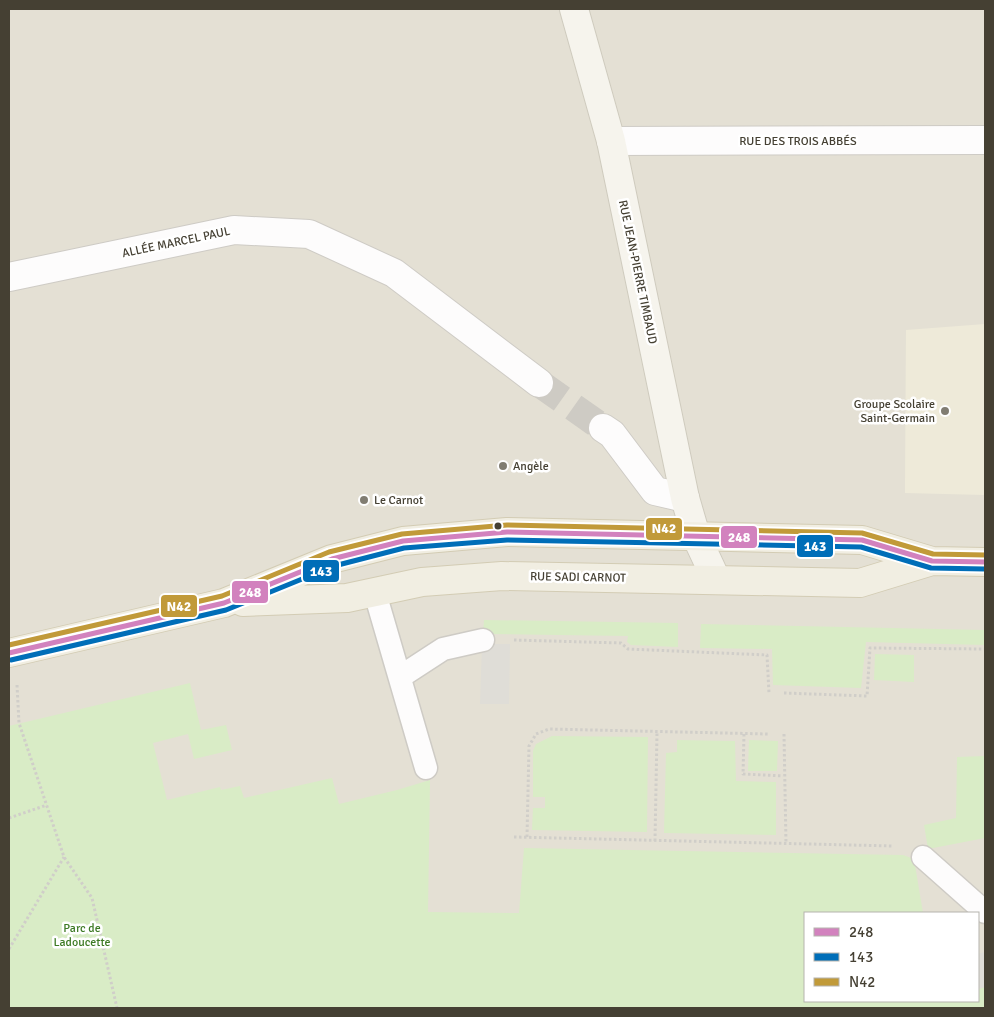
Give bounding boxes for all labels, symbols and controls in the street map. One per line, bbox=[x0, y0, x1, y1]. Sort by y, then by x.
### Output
street label: RUE DES TROIS ABBÉS bbox=[739, 134, 857, 149]
street label: RUE JEAN-PIERRE TIMBAUD bbox=[615, 199, 660, 346]
street label: ALLÉE MARCEL PAUL bbox=[121, 224, 232, 261]
place label: Groupe Scolaire Saint-Germain bbox=[854, 397, 935, 426]
marker: Groupe Scolaire Saint-Germain bbox=[939, 405, 951, 417]
place label: Angèle bbox=[513, 459, 549, 474]
marker: Angèle bbox=[497, 460, 509, 472]
place label: Le Carnot bbox=[374, 493, 423, 508]
marker: Le Carnot bbox=[358, 494, 370, 506]
line badge: N42 bbox=[645, 517, 683, 541]
text: N42 bbox=[652, 520, 676, 537]
unlabelled marker bbox=[493, 521, 503, 531]
line badge: 248 bbox=[720, 525, 758, 549]
text: 248 bbox=[728, 529, 751, 546]
line badge: 143 bbox=[796, 534, 834, 558]
text: 143 bbox=[804, 538, 826, 555]
line badge: 143 bbox=[302, 559, 340, 583]
text: 143 bbox=[310, 563, 332, 580]
street label: RUE SADI CARNOT bbox=[530, 569, 626, 586]
line badge: 248 bbox=[231, 580, 269, 604]
text: 248 bbox=[239, 584, 262, 601]
line badge: N42 bbox=[160, 594, 198, 618]
text: N42 bbox=[167, 598, 191, 615]
legend bbox=[804, 912, 979, 1002]
park label: Parc de Ladoucette bbox=[53, 921, 111, 950]
text: 248 bbox=[849, 923, 873, 941]
text: 143 bbox=[849, 948, 873, 966]
text: N42 bbox=[849, 973, 875, 991]

